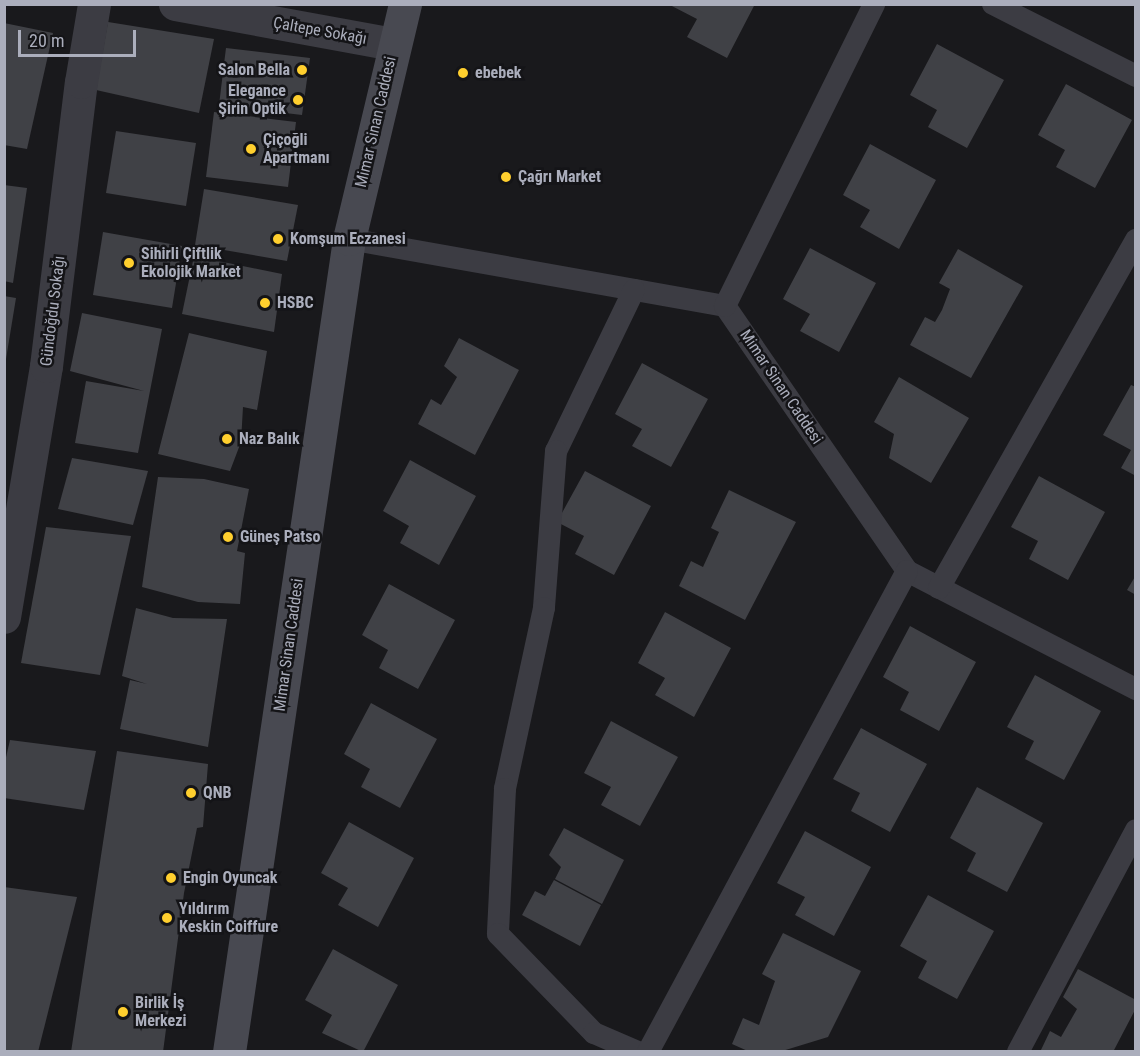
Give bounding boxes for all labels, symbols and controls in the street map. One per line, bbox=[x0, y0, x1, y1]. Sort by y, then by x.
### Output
street label: Çaltepe Sokağı bbox=[272, 13, 368, 49]
scale bar bbox=[21, 18, 140, 56]
text: 20 m bbox=[29, 30, 64, 51]
street label: Mimar Sinan Caddesi bbox=[352, 55, 400, 189]
place label: Salon Bella bbox=[218, 60, 290, 80]
marker: Salon Bella bbox=[295, 63, 309, 77]
place label: ebebek bbox=[475, 63, 521, 83]
marker: ebebek bbox=[456, 66, 470, 80]
place label: Elegance Şirin Optik bbox=[218, 81, 286, 119]
marker: Elegance Şirin Optik bbox=[291, 93, 305, 107]
place label: Çiçoğli Apartmanı bbox=[263, 130, 330, 168]
marker: Çiçoğli Apartmanı bbox=[244, 142, 258, 156]
place label: Çağrı Market bbox=[518, 167, 601, 187]
marker: Çağrı Market bbox=[499, 170, 513, 184]
place label: Komşum Eczanesi bbox=[290, 229, 406, 249]
marker: Komşum Eczanesi bbox=[271, 232, 285, 246]
place label: Sihirli Çiftlik Ekolojik Market bbox=[141, 244, 241, 282]
street label: Gündoğdu Sokağı bbox=[37, 255, 69, 367]
marker: Sihirli Çiftlik Ekolojik Market bbox=[122, 256, 136, 270]
place label: HSBC bbox=[277, 293, 314, 313]
marker: HSBC bbox=[258, 296, 272, 310]
street label: Mimar Sinan Caddesi bbox=[736, 326, 826, 448]
place label: Naz Balık bbox=[239, 429, 300, 449]
marker: Naz Balık bbox=[220, 432, 234, 446]
place label: Güneş Patso bbox=[240, 527, 320, 547]
marker: Güneş Patso bbox=[221, 530, 235, 544]
street label: Mimar Sinan Caddesi bbox=[270, 577, 308, 713]
place label: QNB bbox=[203, 783, 231, 803]
marker: QNB bbox=[184, 786, 198, 800]
place label: Engin Oyuncak bbox=[183, 868, 277, 888]
marker: Engin Oyuncak bbox=[164, 871, 178, 885]
place label: Yıldırım Keskin Coiffure bbox=[179, 899, 278, 937]
marker: Yıldırım Keskin Coiffure bbox=[160, 911, 174, 925]
place label: Birlik İş Merkezi bbox=[135, 993, 186, 1031]
marker: Birlik İş Merkezi bbox=[116, 1005, 130, 1019]

